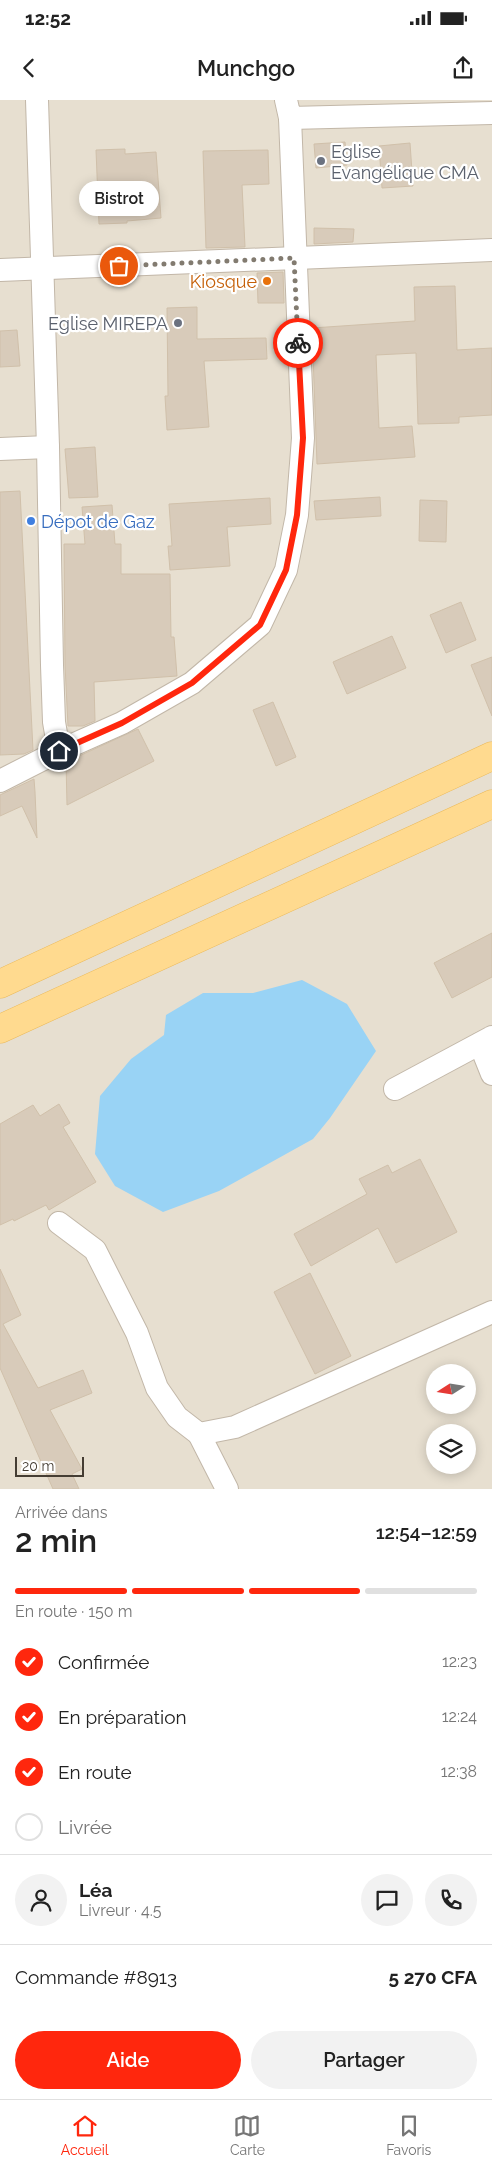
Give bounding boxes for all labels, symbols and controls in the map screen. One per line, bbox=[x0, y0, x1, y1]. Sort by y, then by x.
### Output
text: 12:52 bbox=[25, 7, 71, 29]
icon: back bbox=[15, 54, 43, 82]
icon: share bbox=[449, 54, 477, 82]
text: Munchgo bbox=[197, 55, 295, 81]
place label: Eglise Evangélique CMA bbox=[331, 141, 479, 183]
marker: Eglise Evangélique CMA bbox=[315, 155, 327, 167]
callout: Bistrot bbox=[79, 181, 159, 216]
text: Bistrot bbox=[94, 189, 144, 208]
pin bbox=[98, 245, 140, 287]
icon: bag bbox=[105, 252, 133, 280]
place label: Kiosque bbox=[190, 271, 257, 292]
marker: Kiosque bbox=[261, 275, 273, 287]
place label: Eglise MIREPA bbox=[48, 313, 168, 334]
marker: Eglise MIREPA bbox=[172, 317, 184, 329]
courier bbox=[273, 318, 323, 368]
icon: bike bbox=[284, 329, 312, 357]
place label: Dépot de Gaz bbox=[41, 511, 155, 532]
marker: Dépot de Gaz bbox=[25, 515, 37, 527]
pin bbox=[38, 730, 80, 772]
icon: home bbox=[45, 737, 73, 765]
north arrow bbox=[426, 1364, 476, 1414]
map controls bbox=[426, 1364, 476, 1474]
button: layers bbox=[426, 1424, 476, 1474]
scale bar bbox=[15, 1454, 84, 1477]
text: 20 m bbox=[22, 1458, 54, 1474]
text: Arrivée dans bbox=[15, 1503, 107, 1522]
text: 12:54–12:59 bbox=[376, 1521, 477, 1543]
text: 2 min bbox=[15, 1522, 97, 1559]
text: En route · 150 m bbox=[15, 1602, 132, 1621]
icon: check bbox=[15, 1648, 43, 1676]
text: Confirmée bbox=[58, 1651, 149, 1673]
text: 12:23 bbox=[442, 1652, 477, 1671]
icon: check bbox=[15, 1703, 43, 1731]
text: En préparation bbox=[58, 1706, 187, 1728]
text: 12:24 bbox=[442, 1707, 477, 1726]
icon: check bbox=[15, 1758, 43, 1786]
text: En route bbox=[58, 1761, 132, 1783]
text: 12:38 bbox=[441, 1762, 477, 1781]
text: Livrée bbox=[58, 1816, 112, 1838]
button: person bbox=[15, 1874, 67, 1926]
button: chat bbox=[361, 1874, 413, 1926]
button: phone bbox=[425, 1874, 477, 1926]
text: Léa bbox=[79, 1879, 112, 1901]
text: Livreur · 4.5 bbox=[79, 1901, 162, 1920]
text: Commande #8913 bbox=[15, 1966, 177, 1988]
text: 5 270 CFA bbox=[389, 1966, 477, 1988]
button: Aide bbox=[15, 2031, 241, 2089]
button: Partager bbox=[251, 2031, 477, 2089]
tab: Accueil bbox=[61, 2112, 109, 2158]
tab: Carte bbox=[230, 2112, 265, 2158]
tab: Favoris bbox=[386, 2112, 431, 2158]

